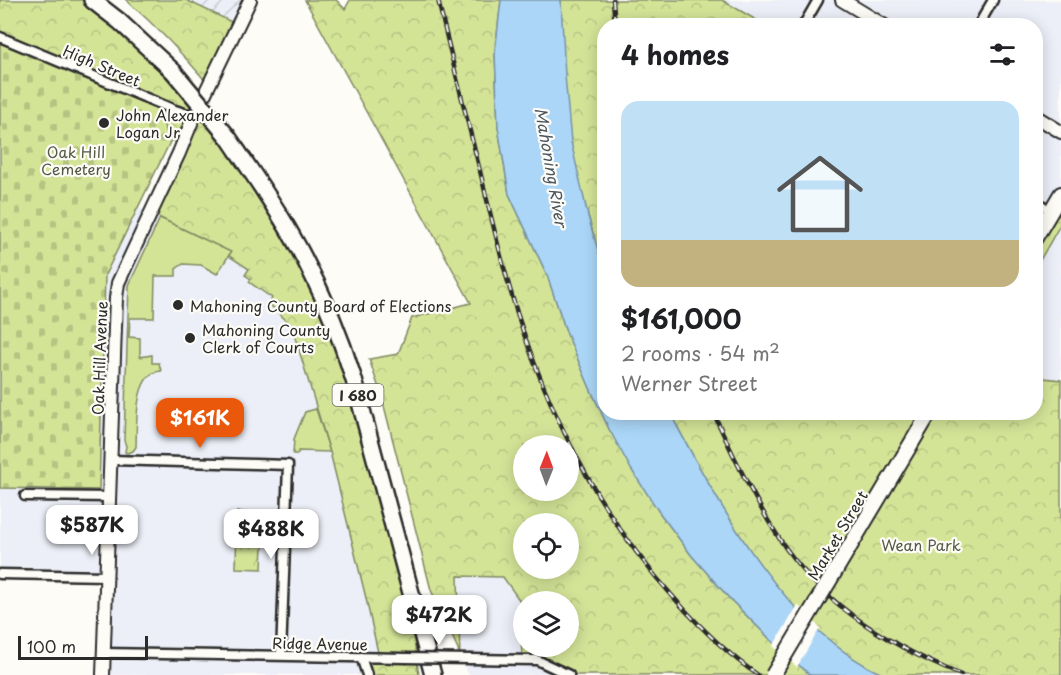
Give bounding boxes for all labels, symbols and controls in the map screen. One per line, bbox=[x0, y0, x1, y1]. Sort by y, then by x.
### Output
text: 4 homes bbox=[621, 35, 729, 74]
street label: High Street bbox=[60, 38, 144, 92]
icon: filters bbox=[986, 38, 1019, 71]
place label: John Alexander Logan Jr bbox=[116, 103, 228, 143]
water label: Mahoning River bbox=[530, 105, 575, 231]
marker: John Alexander Logan Jr bbox=[97, 116, 111, 130]
park label: Oak Hill Cemetery bbox=[41, 140, 111, 180]
icon: home bbox=[766, 140, 874, 248]
place label: Mahoning County Board of Elections bbox=[190, 294, 452, 317]
marker: Mahoning County Board of Elections bbox=[171, 298, 185, 312]
text: $161,000 bbox=[621, 299, 741, 338]
street label: Oak Hill Avenue bbox=[86, 301, 112, 415]
place label: Mahoning County Clerk of Courts bbox=[202, 318, 330, 358]
marker: Mahoning County Clerk of Courts bbox=[183, 331, 197, 345]
text: 2 rooms · 54 m² bbox=[621, 338, 780, 368]
text: Werner Street bbox=[621, 368, 757, 398]
road number: I 680 bbox=[332, 384, 384, 406]
pin: $161K bbox=[158, 398, 242, 449]
text: $161K bbox=[170, 402, 230, 432]
north arrow bbox=[513, 435, 579, 501]
map controls bbox=[513, 435, 579, 657]
street label: Market Street bbox=[801, 486, 873, 584]
pin: $587K bbox=[50, 505, 134, 556]
text: $587K bbox=[60, 509, 124, 539]
pin: $488K bbox=[229, 509, 313, 560]
text: $488K bbox=[238, 513, 304, 543]
button: locate bbox=[513, 513, 579, 579]
park label: Wean Park bbox=[881, 533, 961, 556]
button: layers bbox=[513, 591, 579, 657]
pin: $472K bbox=[397, 595, 481, 646]
text: $472K bbox=[406, 599, 472, 629]
street label: Ridge Avenue bbox=[272, 631, 368, 655]
scale bar bbox=[18, 633, 148, 660]
text: 100 m bbox=[27, 634, 76, 658]

